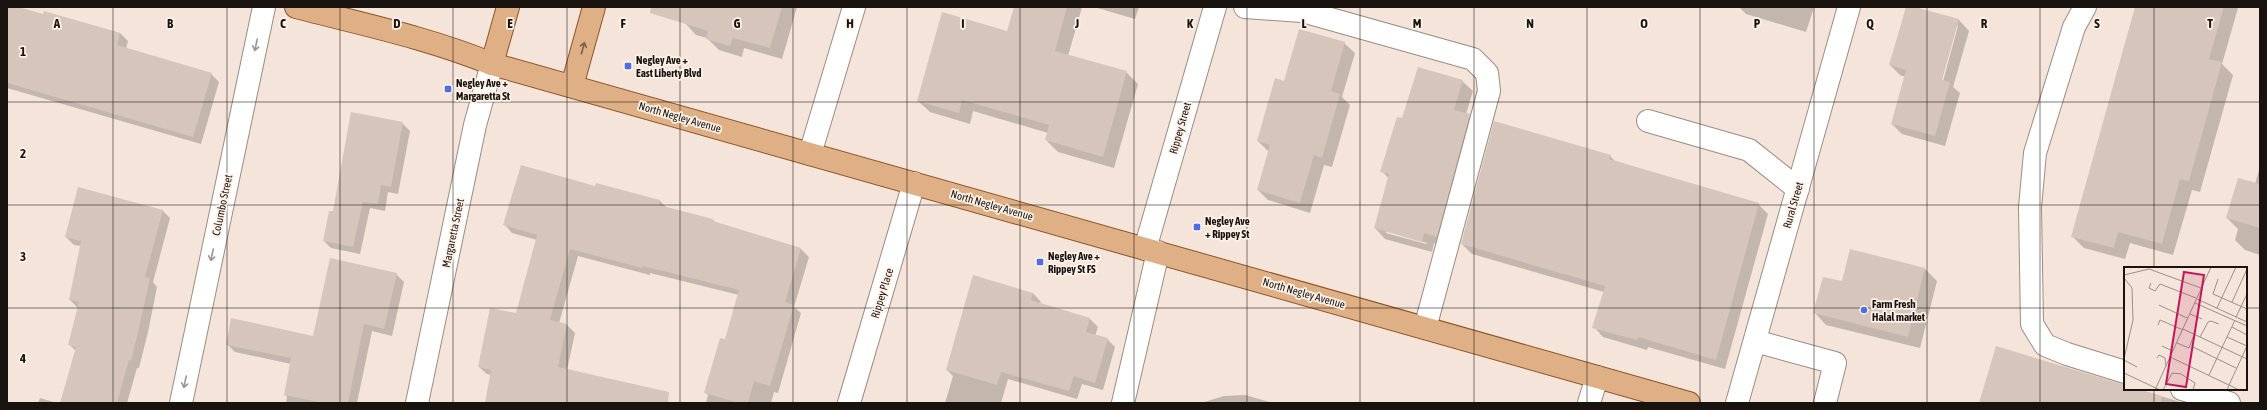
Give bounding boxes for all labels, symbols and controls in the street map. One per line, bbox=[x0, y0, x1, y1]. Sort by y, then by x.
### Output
text: A bbox=[53, 16, 61, 31]
text: B bbox=[167, 16, 174, 31]
text: C bbox=[280, 16, 286, 31]
text: D bbox=[393, 16, 401, 31]
text: E bbox=[507, 16, 513, 31]
text: F bbox=[620, 16, 626, 31]
text: G bbox=[734, 16, 741, 31]
text: H bbox=[846, 16, 854, 31]
text: I bbox=[961, 16, 965, 31]
text: J bbox=[1074, 16, 1079, 31]
text: K bbox=[1187, 16, 1194, 31]
text: L bbox=[1301, 16, 1307, 31]
text: M bbox=[1413, 16, 1422, 31]
text: N bbox=[1526, 16, 1534, 31]
text: O bbox=[1640, 16, 1648, 31]
text: P bbox=[1754, 16, 1761, 31]
text: Q bbox=[1866, 16, 1874, 31]
text: R bbox=[1981, 16, 1988, 31]
text: S bbox=[2094, 16, 2100, 31]
text: T bbox=[2207, 16, 2213, 31]
one-way arrow bbox=[251, 38, 259, 51]
one-way arrow bbox=[580, 42, 587, 55]
text: 1 bbox=[20, 44, 26, 59]
place label: Negley Ave + East Liberty Blvd bbox=[636, 54, 701, 79]
marker: Negley Ave + East Liberty Blvd bbox=[623, 61, 633, 71]
place label: Negley Ave + Margaretta St bbox=[456, 77, 511, 102]
marker: Negley Ave + Margaretta St bbox=[443, 84, 453, 94]
street label: North Negley Avenue bbox=[637, 99, 723, 135]
street label: Rippey Street bbox=[1167, 101, 1193, 155]
text: 2 bbox=[20, 146, 26, 161]
street label: Columbo Street bbox=[210, 173, 234, 237]
street label: Rural Street bbox=[1781, 181, 1805, 229]
street label: North Negley Avenue bbox=[949, 187, 1035, 223]
street label: Margaretta Street bbox=[440, 197, 466, 269]
place label: Negley Ave + Rippey St bbox=[1205, 215, 1250, 240]
marker: Negley Ave + Rippey St bbox=[1192, 222, 1202, 232]
one-way arrow bbox=[207, 248, 215, 261]
text: 3 bbox=[20, 249, 26, 264]
place label: Negley Ave + Rippey St FS bbox=[1048, 250, 1100, 275]
marker: Negley Ave + Rippey St FS bbox=[1035, 257, 1045, 267]
street label: Rippey Place bbox=[869, 266, 895, 320]
inset map bbox=[2124, 267, 2247, 390]
street label: North Negley Avenue bbox=[1261, 275, 1347, 311]
place label: Farm Fresh Halal market bbox=[1872, 298, 1926, 323]
marker: Farm Fresh Halal market bbox=[1859, 305, 1869, 315]
text: 4 bbox=[19, 351, 26, 366]
one-way arrow bbox=[181, 375, 189, 388]

